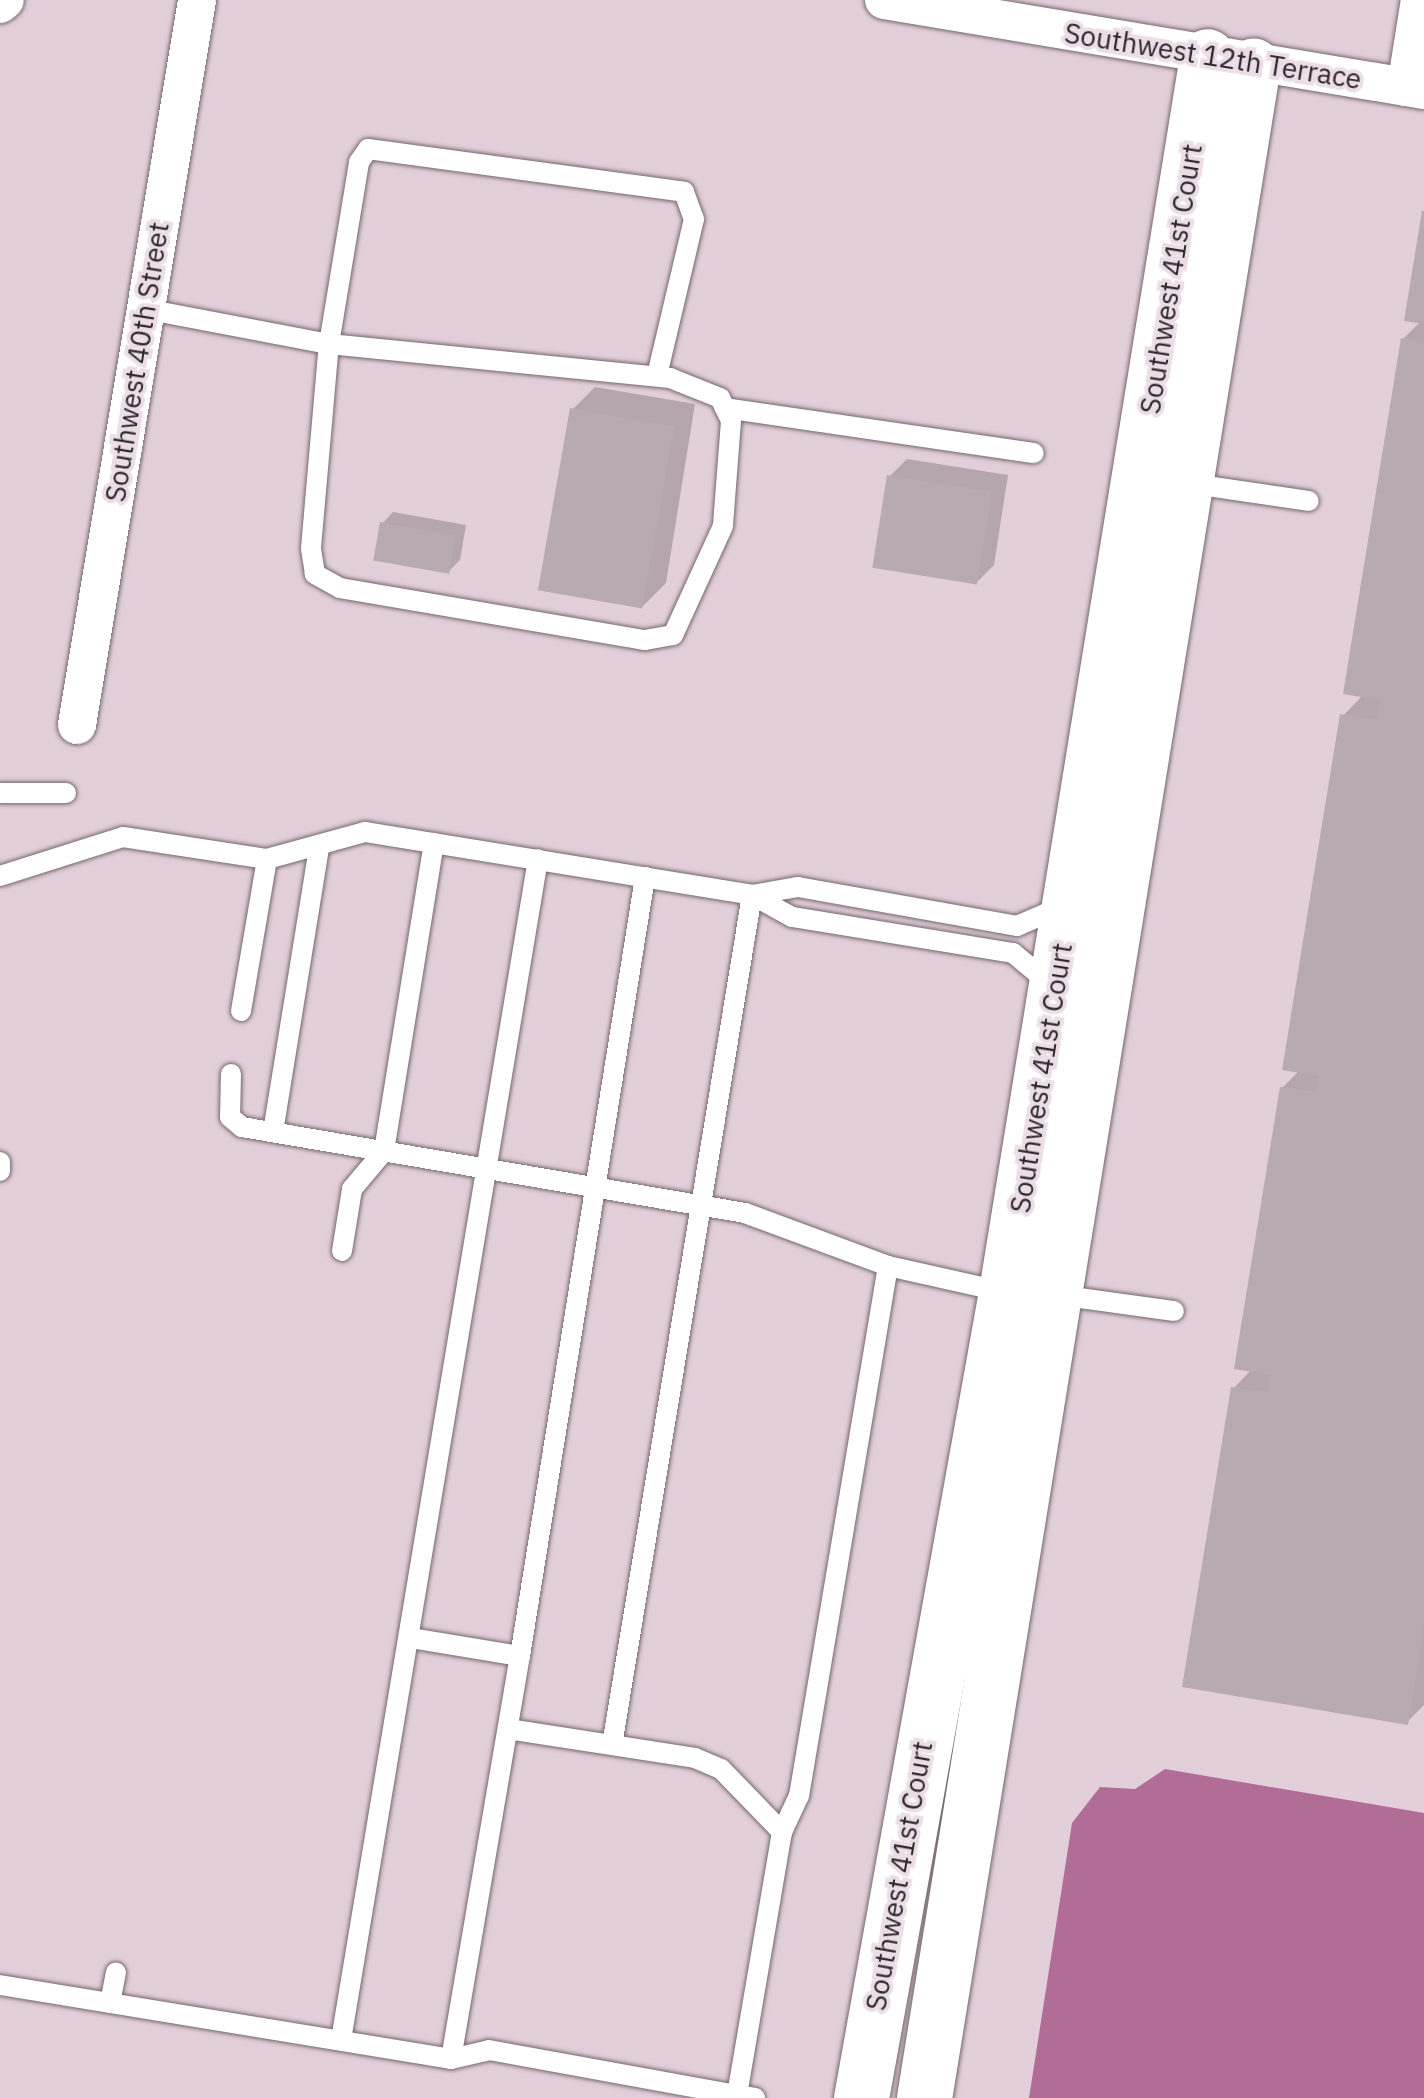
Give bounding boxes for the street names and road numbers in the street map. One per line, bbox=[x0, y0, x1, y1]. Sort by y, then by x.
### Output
street label: Southwest 12th Terrace bbox=[1062, 16, 1364, 96]
street label: Southwest 41st Court bbox=[1133, 142, 1209, 416]
street label: Southwest 40th Street bbox=[98, 220, 176, 504]
street label: Southwest 41st Court bbox=[1003, 941, 1079, 1215]
street label: Southwest 41st Court bbox=[859, 1739, 939, 2013]

